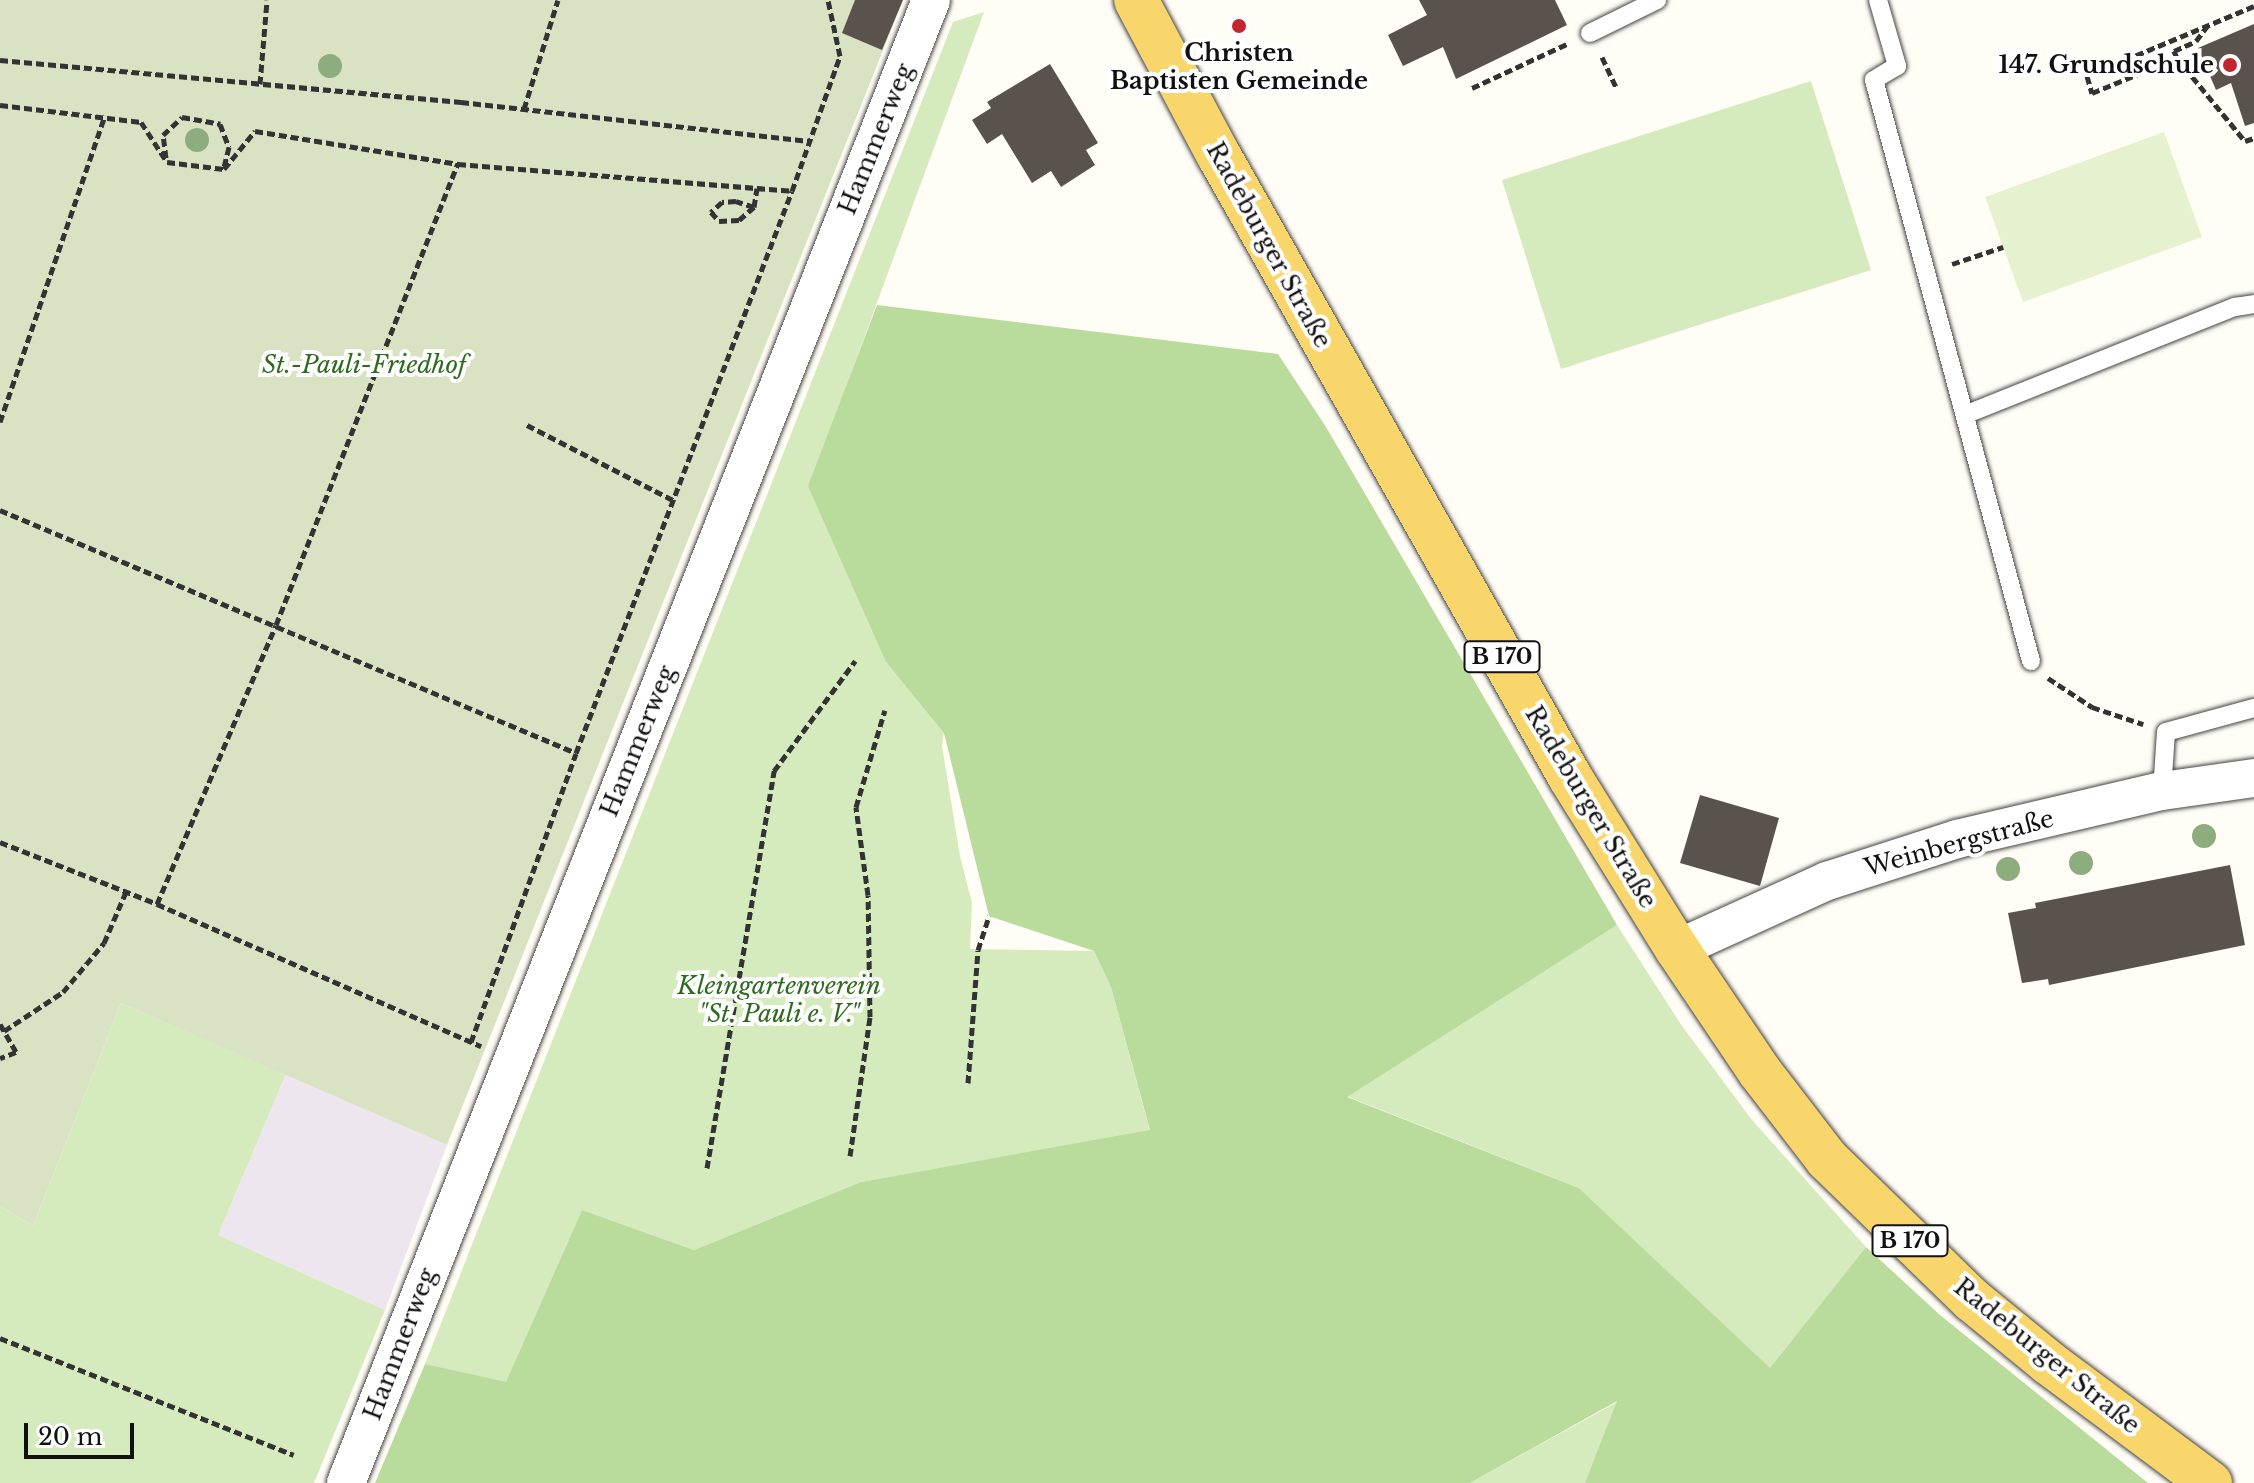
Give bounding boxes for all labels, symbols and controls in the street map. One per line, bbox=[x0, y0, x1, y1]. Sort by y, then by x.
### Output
marker: Christen Baptisten Gemeinde bbox=[1230, 17, 1248, 35]
place label: Christen Baptisten Gemeinde bbox=[1110, 39, 1368, 95]
place label: 147. Grundschule bbox=[1998, 51, 2214, 79]
marker: 147. Grundschule bbox=[2221, 56, 2239, 74]
street label: Hammerweg bbox=[833, 59, 919, 219]
street label: Radeburger Straße bbox=[1200, 137, 1338, 353]
park label: St.-Pauli-Friedhof bbox=[262, 351, 466, 379]
road number: B 170 bbox=[1462, 639, 1542, 675]
street label: Hammerweg bbox=[595, 661, 681, 821]
street label: Radeburger Straße bbox=[1519, 701, 1663, 913]
street label: Weinbergstraße bbox=[1861, 804, 2057, 882]
park label: Kleingartenverein "St. Pauli e. V." bbox=[677, 972, 881, 1028]
road number: B 170 bbox=[1870, 1223, 1950, 1259]
street label: Hammerweg bbox=[358, 1264, 442, 1424]
street label: Radeburger Straße bbox=[1948, 1272, 2146, 1440]
scale bar bbox=[28, 1407, 138, 1457]
text: 20 m bbox=[38, 1422, 103, 1451]

